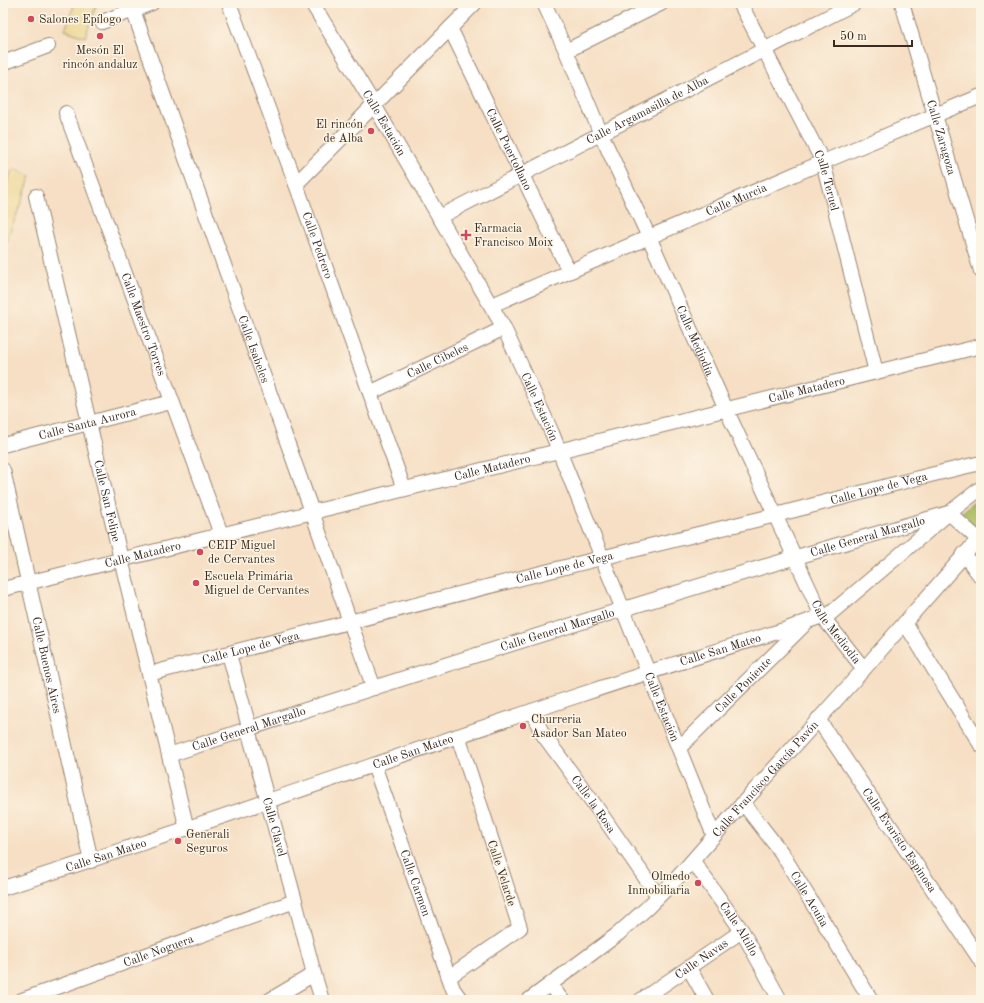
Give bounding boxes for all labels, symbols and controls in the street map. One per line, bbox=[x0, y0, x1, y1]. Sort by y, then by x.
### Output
marker: Salones Epílogo bbox=[26, 14, 36, 24]
place label: Salones Epílogo bbox=[39, 14, 122, 26]
scale bar bbox=[834, 22, 912, 48]
text: 50 m bbox=[840, 30, 867, 43]
marker: Mesón El rincón andaluz bbox=[95, 31, 105, 41]
place label: Mesón El rincón andaluz bbox=[62, 45, 138, 71]
street label: Calle Argamasilla de Alba bbox=[585, 75, 711, 147]
street label: Calle Estación bbox=[360, 88, 408, 159]
street label: Calle Zaragoza bbox=[924, 99, 957, 177]
street label: Calle Puertollano bbox=[483, 107, 534, 193]
place label: El rincón de Alba bbox=[316, 119, 364, 145]
marker: El rincón de Alba bbox=[366, 126, 376, 136]
street label: Calle Teruel bbox=[811, 148, 840, 212]
street label: Calle Murcia bbox=[704, 182, 769, 219]
street label: Calle Pedrero bbox=[299, 211, 334, 281]
place label: Farmacia Francisco Moix bbox=[474, 223, 553, 249]
marker: Farmacia Francisco Moix bbox=[461, 230, 471, 240]
street label: Calle Maestro Torres bbox=[118, 271, 167, 378]
street label: Calle Mediodía bbox=[673, 304, 715, 378]
street label: Calle Isabeles bbox=[235, 314, 271, 385]
street label: Calle Cibeles bbox=[405, 341, 470, 381]
street label: Calle Estación bbox=[518, 371, 560, 444]
street label: Calle Matadero bbox=[767, 375, 846, 406]
street label: Calle Santa Aurora bbox=[38, 406, 138, 443]
street label: Calle Matadero bbox=[453, 453, 532, 484]
street label: Calle San Felipe bbox=[91, 459, 122, 544]
street label: Calle Lope de Vega bbox=[829, 471, 929, 508]
street label: Calle General Margallo bbox=[809, 515, 927, 560]
street label: Calle Matadero bbox=[104, 540, 182, 570]
place label: CEIP Miguel de Cervantes bbox=[208, 540, 276, 566]
marker: CEIP Miguel de Cervantes bbox=[195, 547, 205, 557]
street label: Calle Lope de Vega bbox=[515, 550, 615, 586]
place label: Escuela Primária Miguel de Cervantes bbox=[204, 571, 309, 597]
marker: Escuela Primária Miguel de Cervantes bbox=[191, 578, 201, 588]
street label: Calle Mediodía bbox=[808, 598, 862, 666]
street label: Calle General Margallo bbox=[499, 607, 616, 654]
street label: Calle Buenos Aires bbox=[29, 616, 63, 715]
street label: Calle Lope de Vega bbox=[201, 630, 301, 667]
street label: Calle San Mateo bbox=[679, 632, 763, 669]
street label: Calle Poniente bbox=[713, 655, 775, 716]
street label: Calle Estación bbox=[642, 671, 681, 744]
street label: Calle General Margallo bbox=[191, 705, 307, 754]
place label: Churreria Asador San Mateo bbox=[531, 714, 627, 740]
street label: Calle Francisco García Pavón bbox=[711, 718, 821, 840]
marker: Churreria Asador San Mateo bbox=[518, 721, 528, 731]
street label: Calle San Mateo bbox=[371, 733, 455, 772]
street label: Calle la Rosa bbox=[568, 774, 617, 836]
street label: Calle Evaristo Espinosa bbox=[859, 786, 938, 895]
street label: Calle Clavel bbox=[260, 796, 288, 858]
place label: Generali Seguros bbox=[186, 829, 230, 855]
marker: Generali Seguros bbox=[173, 836, 183, 846]
street label: Calle San Mateo bbox=[64, 837, 148, 875]
street label: Calle Velarde bbox=[485, 839, 518, 908]
street label: Calle Carmen bbox=[397, 848, 432, 919]
street label: Calle Acuña bbox=[787, 870, 830, 929]
place label: Olmedo Inmobiliaria bbox=[627, 871, 690, 897]
marker: Olmedo Inmobiliaria bbox=[693, 878, 703, 888]
street label: Calle Altillo bbox=[717, 900, 760, 958]
street label: Calle Noguera bbox=[122, 933, 195, 970]
street label: Calle Navas bbox=[673, 937, 731, 982]

